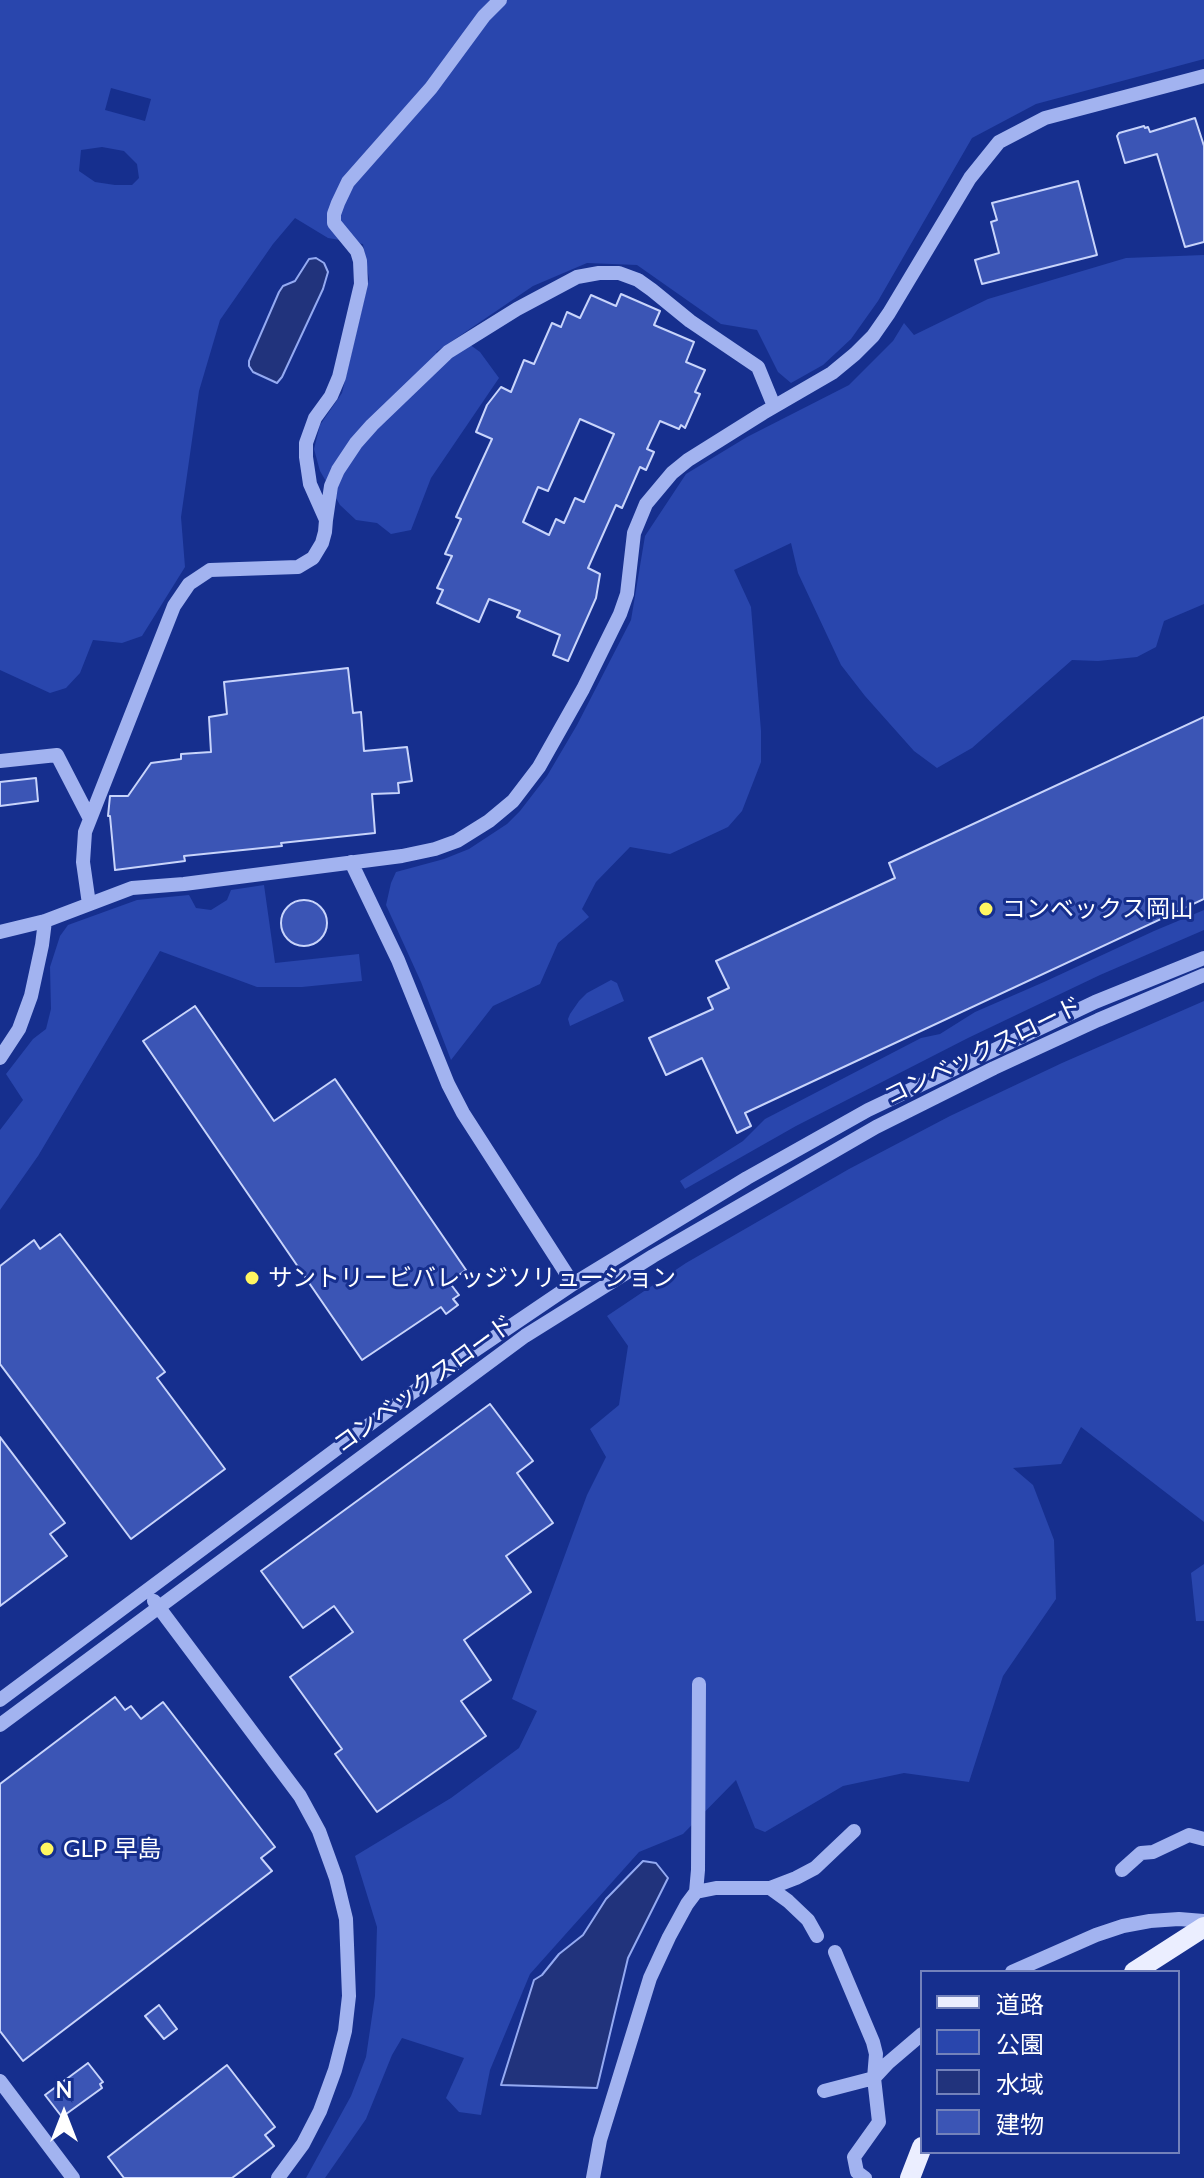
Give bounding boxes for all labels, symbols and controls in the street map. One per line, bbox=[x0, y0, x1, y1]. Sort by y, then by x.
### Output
place label: コンベックス岡山 bbox=[1002, 895, 1194, 923]
marker: コンベックス岡山 bbox=[977, 900, 995, 918]
street label: コンベックスロード bbox=[880, 991, 1086, 1111]
place label: サントリービバレッジソリューション bbox=[268, 1264, 676, 1292]
marker: サントリービバレッジソリューション bbox=[243, 1269, 261, 1287]
street label: コンベックスロード bbox=[328, 1309, 520, 1459]
place label: GLP 早島 bbox=[63, 1835, 161, 1863]
marker: GLP 早島 bbox=[38, 1840, 56, 1858]
legend bbox=[920, 1970, 1180, 2154]
text: 道路 bbox=[996, 1989, 1044, 2018]
text: 公園 bbox=[996, 2029, 1044, 2058]
text: 水域 bbox=[996, 2069, 1044, 2098]
north arrow bbox=[24, 2074, 104, 2154]
text: N bbox=[56, 2076, 72, 2103]
text: 建物 bbox=[996, 2109, 1044, 2138]

